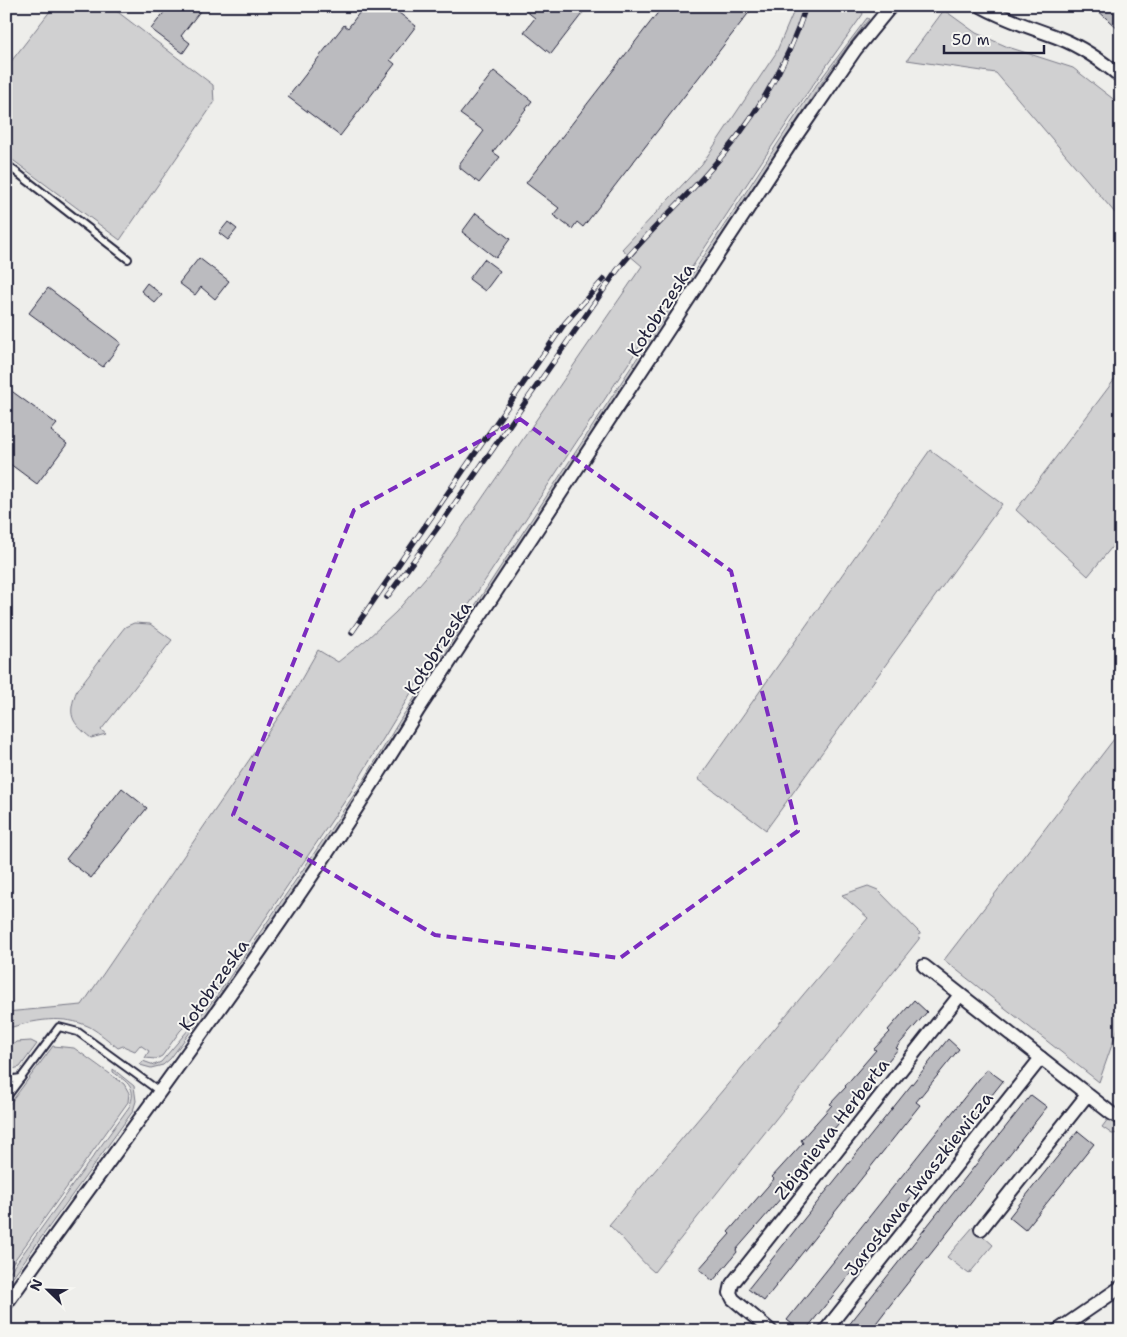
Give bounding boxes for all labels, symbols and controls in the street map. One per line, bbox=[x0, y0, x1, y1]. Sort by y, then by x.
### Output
scale bar bbox=[944, 22, 1044, 54]
text: 50 m bbox=[952, 30, 990, 50]
street label: Kołobrzeska bbox=[622, 259, 700, 361]
street label: Kołobrzeska bbox=[399, 597, 477, 699]
street label: Kołobrzeska bbox=[173, 934, 255, 1036]
street label: Zbigniewa Herberta bbox=[769, 1053, 895, 1205]
street label: Jarosława Iwaszkiewicza bbox=[839, 1087, 999, 1281]
north arrow bbox=[22, 1264, 72, 1314]
text: N bbox=[26, 1276, 46, 1294]

